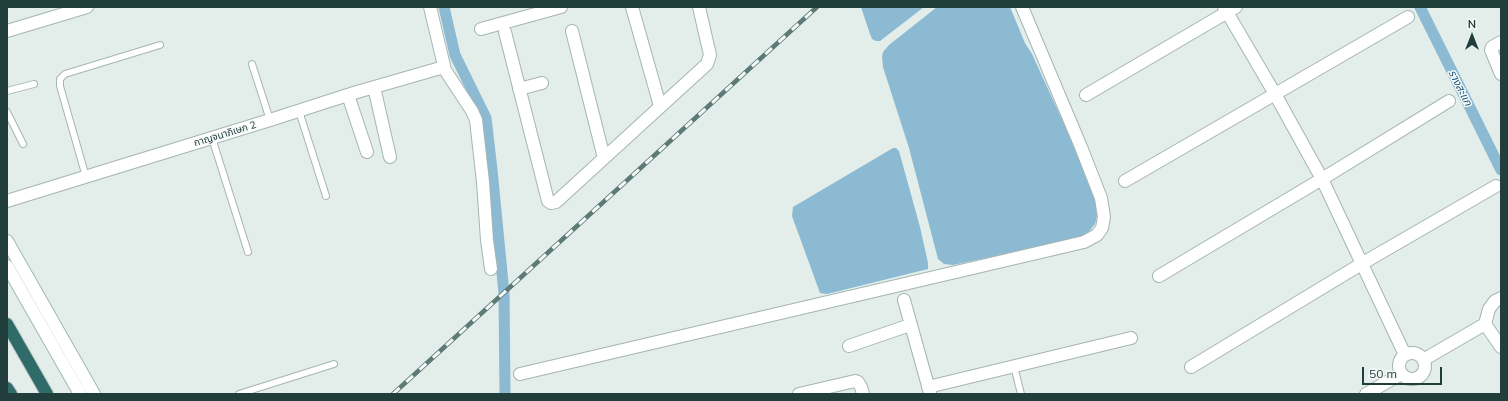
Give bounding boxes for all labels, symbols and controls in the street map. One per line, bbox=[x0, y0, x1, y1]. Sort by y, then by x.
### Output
north arrow bbox=[1452, 16, 1492, 56]
text: N bbox=[1468, 17, 1476, 31]
water label: รางสะแก bbox=[1445, 68, 1475, 108]
street label: กาญจนาภิเษก 2 bbox=[192, 119, 258, 149]
scale bar bbox=[1364, 359, 1444, 385]
text: 50 m bbox=[1369, 366, 1397, 381]

